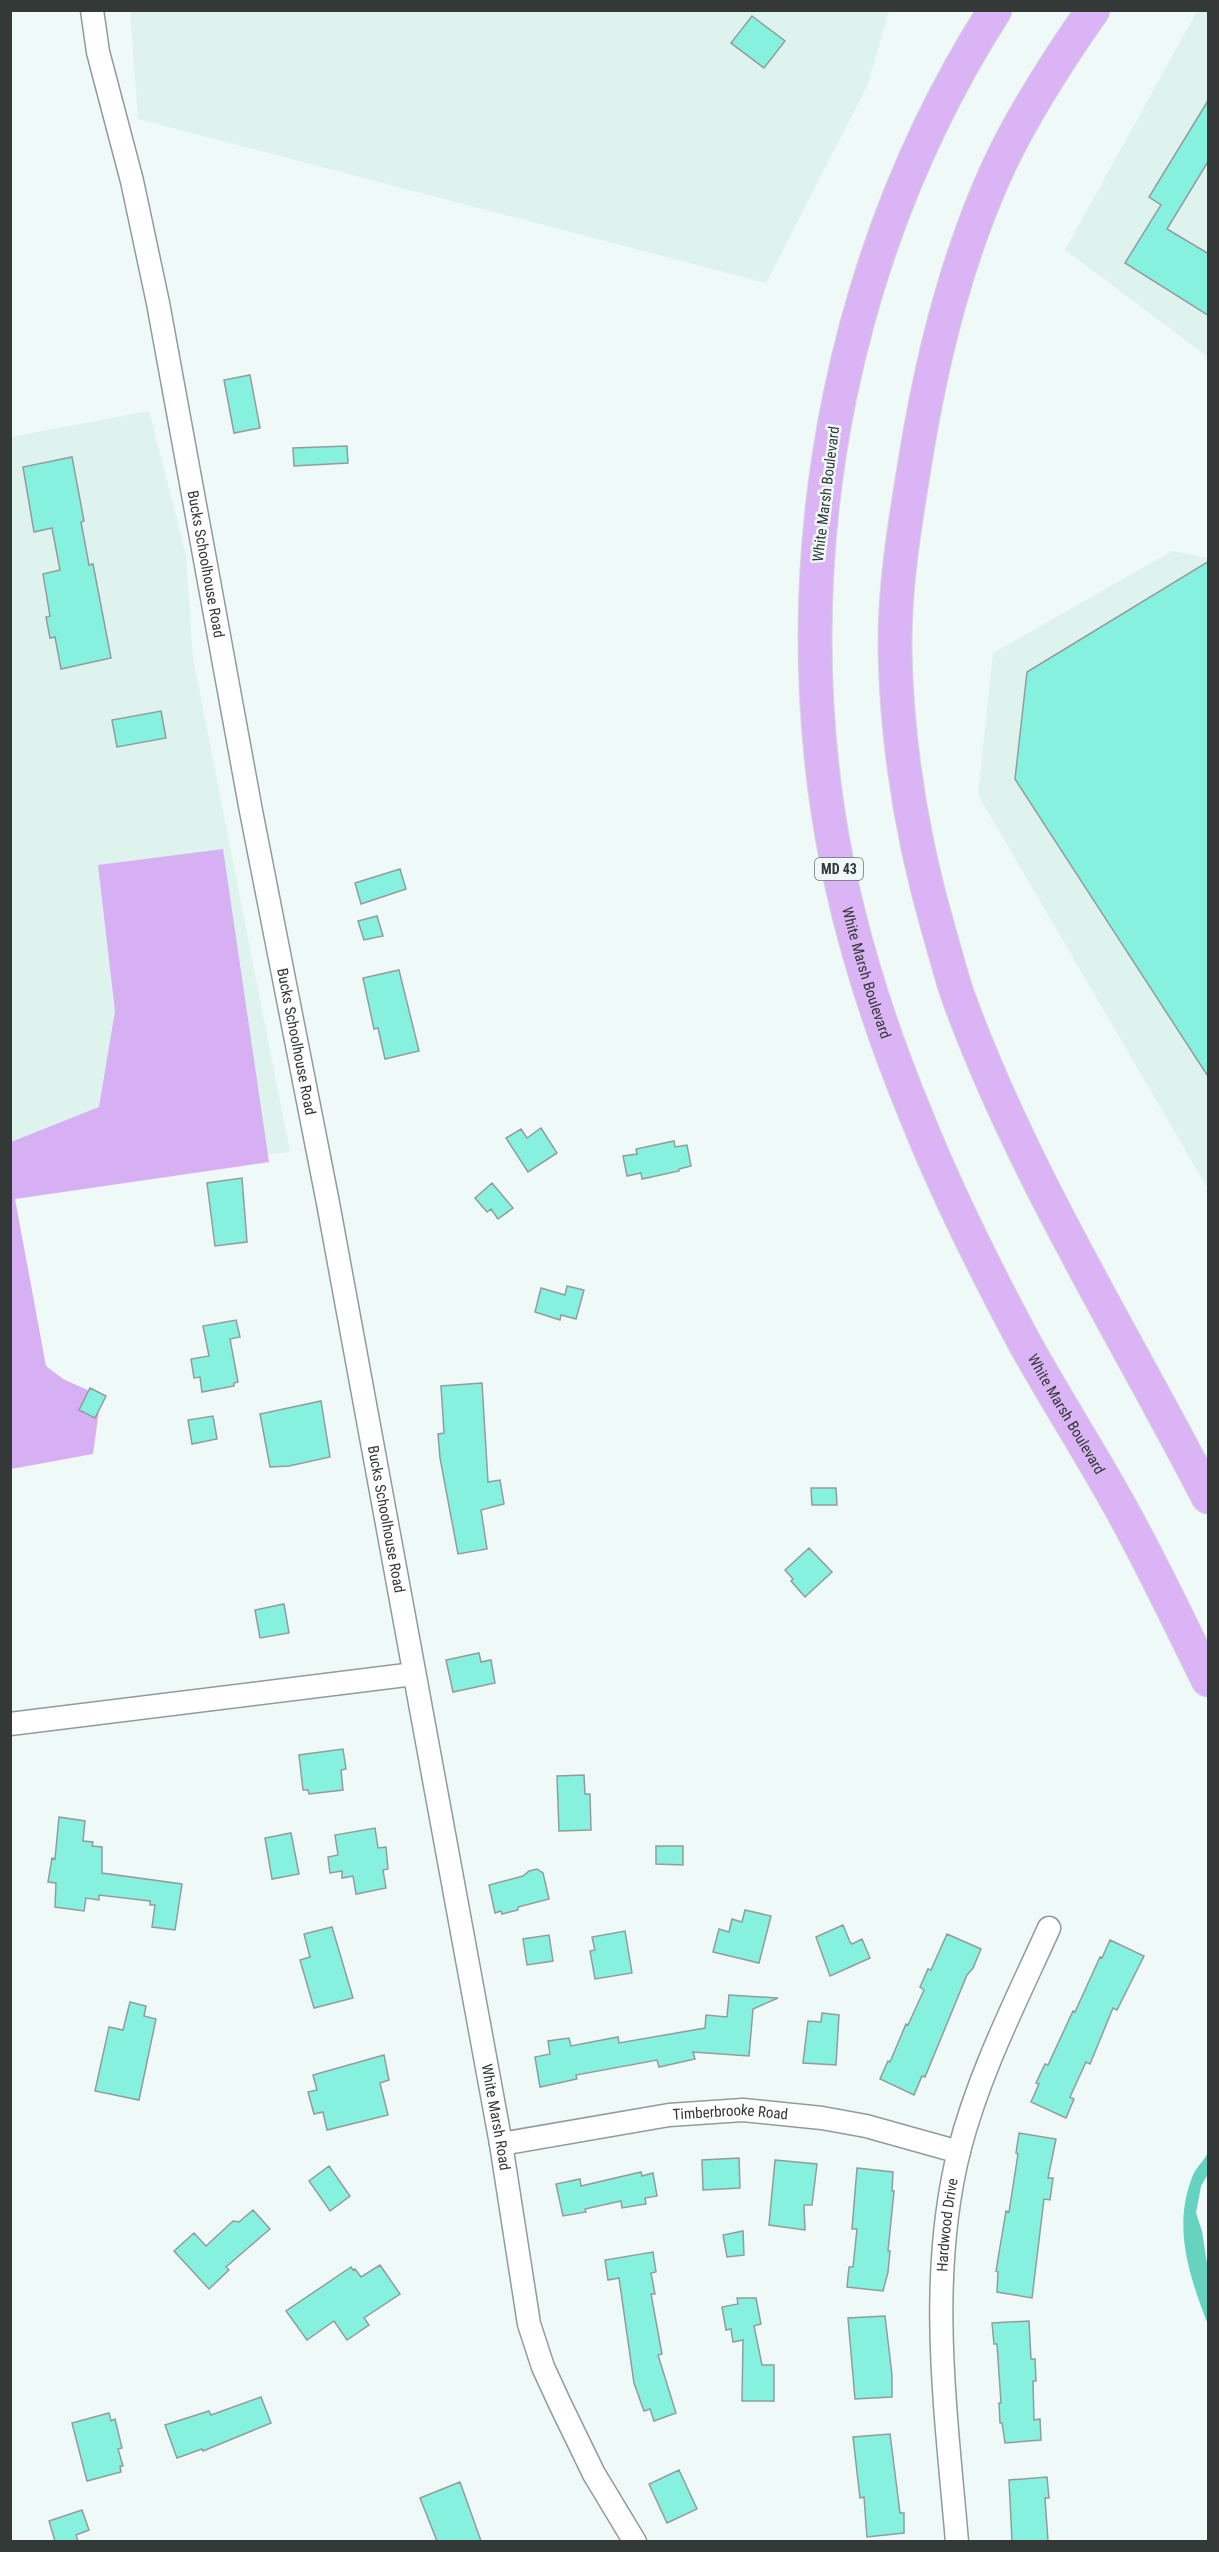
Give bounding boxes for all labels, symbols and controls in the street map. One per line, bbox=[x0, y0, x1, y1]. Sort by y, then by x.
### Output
street label: White Marsh Boulevard bbox=[809, 425, 843, 563]
street label: Bucks Schoolhouse Road bbox=[183, 489, 228, 639]
road number: MD 43 bbox=[815, 858, 863, 880]
street label: White Marsh Boulevard bbox=[838, 905, 895, 1041]
street label: Bucks Schoolhouse Road bbox=[273, 967, 320, 1117]
street label: White Marsh Boulevard bbox=[1024, 1351, 1109, 1478]
street label: Bucks Schoolhouse Road bbox=[364, 1444, 408, 1594]
street label: White Marsh Road bbox=[477, 2062, 514, 2172]
street label: Timberbrooke Road bbox=[672, 2101, 789, 2124]
street label: Hardwood Drive bbox=[933, 2177, 962, 2272]

